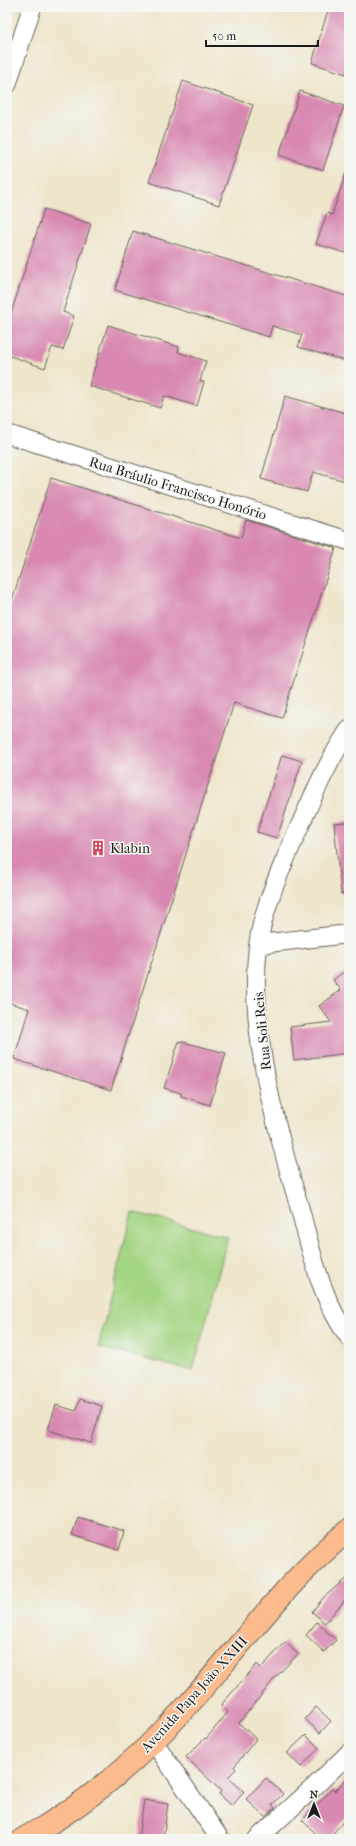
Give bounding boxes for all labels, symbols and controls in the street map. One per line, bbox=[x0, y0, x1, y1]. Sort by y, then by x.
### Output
scale bar bbox=[206, 22, 318, 48]
text: 50 m bbox=[212, 29, 236, 43]
street label: Rua Bráulio Francisco Honório bbox=[87, 453, 269, 524]
building icon: Klabin bbox=[89, 839, 107, 857]
place label: Klabin bbox=[110, 840, 150, 857]
street label: Rua Soli Reis bbox=[250, 991, 275, 1071]
street label: Avenida Papa João XXIII bbox=[137, 1632, 251, 1757]
north arrow bbox=[294, 1784, 334, 1824]
text: N bbox=[310, 1788, 319, 1801]

